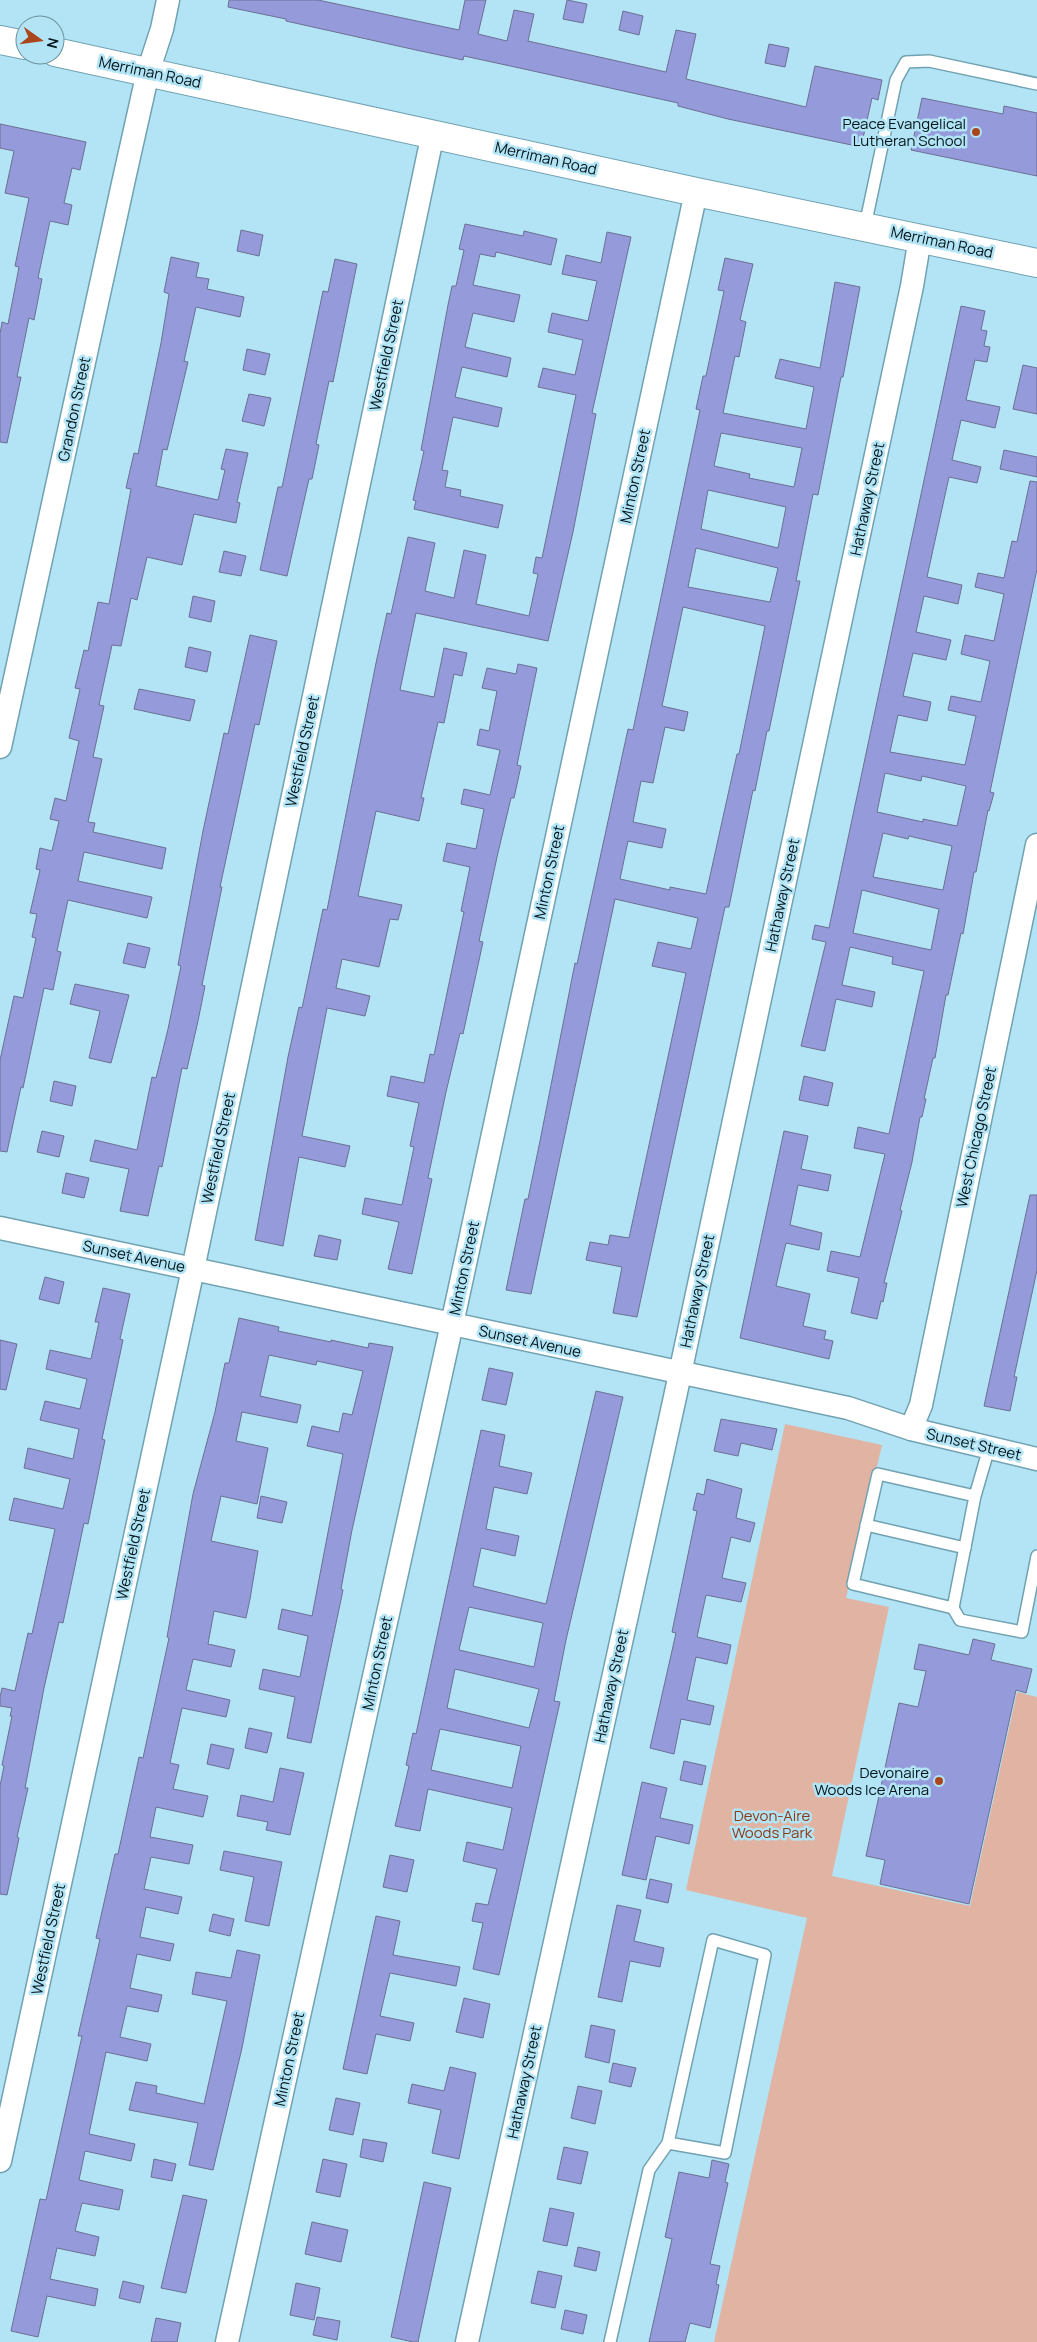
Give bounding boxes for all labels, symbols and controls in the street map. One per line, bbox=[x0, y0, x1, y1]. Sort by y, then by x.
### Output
north arrow bbox=[15, 15, 65, 65]
text: N bbox=[43, 36, 64, 50]
street label: Merriman Road bbox=[97, 51, 203, 93]
place label: Peace Evangelical Lutheran School bbox=[842, 113, 966, 151]
marker: Peace Evangelical Lutheran School bbox=[970, 126, 982, 138]
street label: Merriman Road bbox=[493, 136, 599, 180]
street label: Merriman Road bbox=[889, 221, 995, 263]
street label: Westfield Street bbox=[364, 298, 408, 412]
street label: Grandon Street bbox=[53, 355, 95, 463]
street label: Minton Street bbox=[615, 427, 655, 525]
street label: Hathaway Street bbox=[845, 440, 889, 558]
street label: Westfield Street bbox=[280, 694, 324, 808]
street label: Minton Street bbox=[529, 823, 569, 921]
street label: Hathaway Street bbox=[760, 836, 804, 954]
street label: West Chicago Street bbox=[951, 1065, 1001, 1209]
street label: Westfield Street bbox=[196, 1091, 240, 1205]
street label: Minton Street bbox=[444, 1219, 484, 1317]
street label: Hathaway Street bbox=[675, 1232, 719, 1350]
street label: Sunset Avenue bbox=[81, 1235, 187, 1277]
street label: Sunset Avenue bbox=[477, 1320, 583, 1362]
street label: Sunset Street bbox=[924, 1423, 1024, 1465]
street label: Westfield Street bbox=[111, 1487, 155, 1601]
street label: Minton Street bbox=[357, 1614, 397, 1712]
street label: Hathaway Street bbox=[589, 1627, 633, 1745]
place label: Devonaire Woods Ice Arena bbox=[814, 1762, 929, 1800]
marker: Devonaire Woods Ice Arena bbox=[933, 1775, 945, 1787]
park label: Devon-Aire Woods Park bbox=[732, 1805, 813, 1843]
street label: Westfield Street bbox=[26, 1882, 70, 1996]
street label: Minton Street bbox=[269, 2010, 309, 2108]
street label: Hathaway Street bbox=[502, 2023, 546, 2141]

